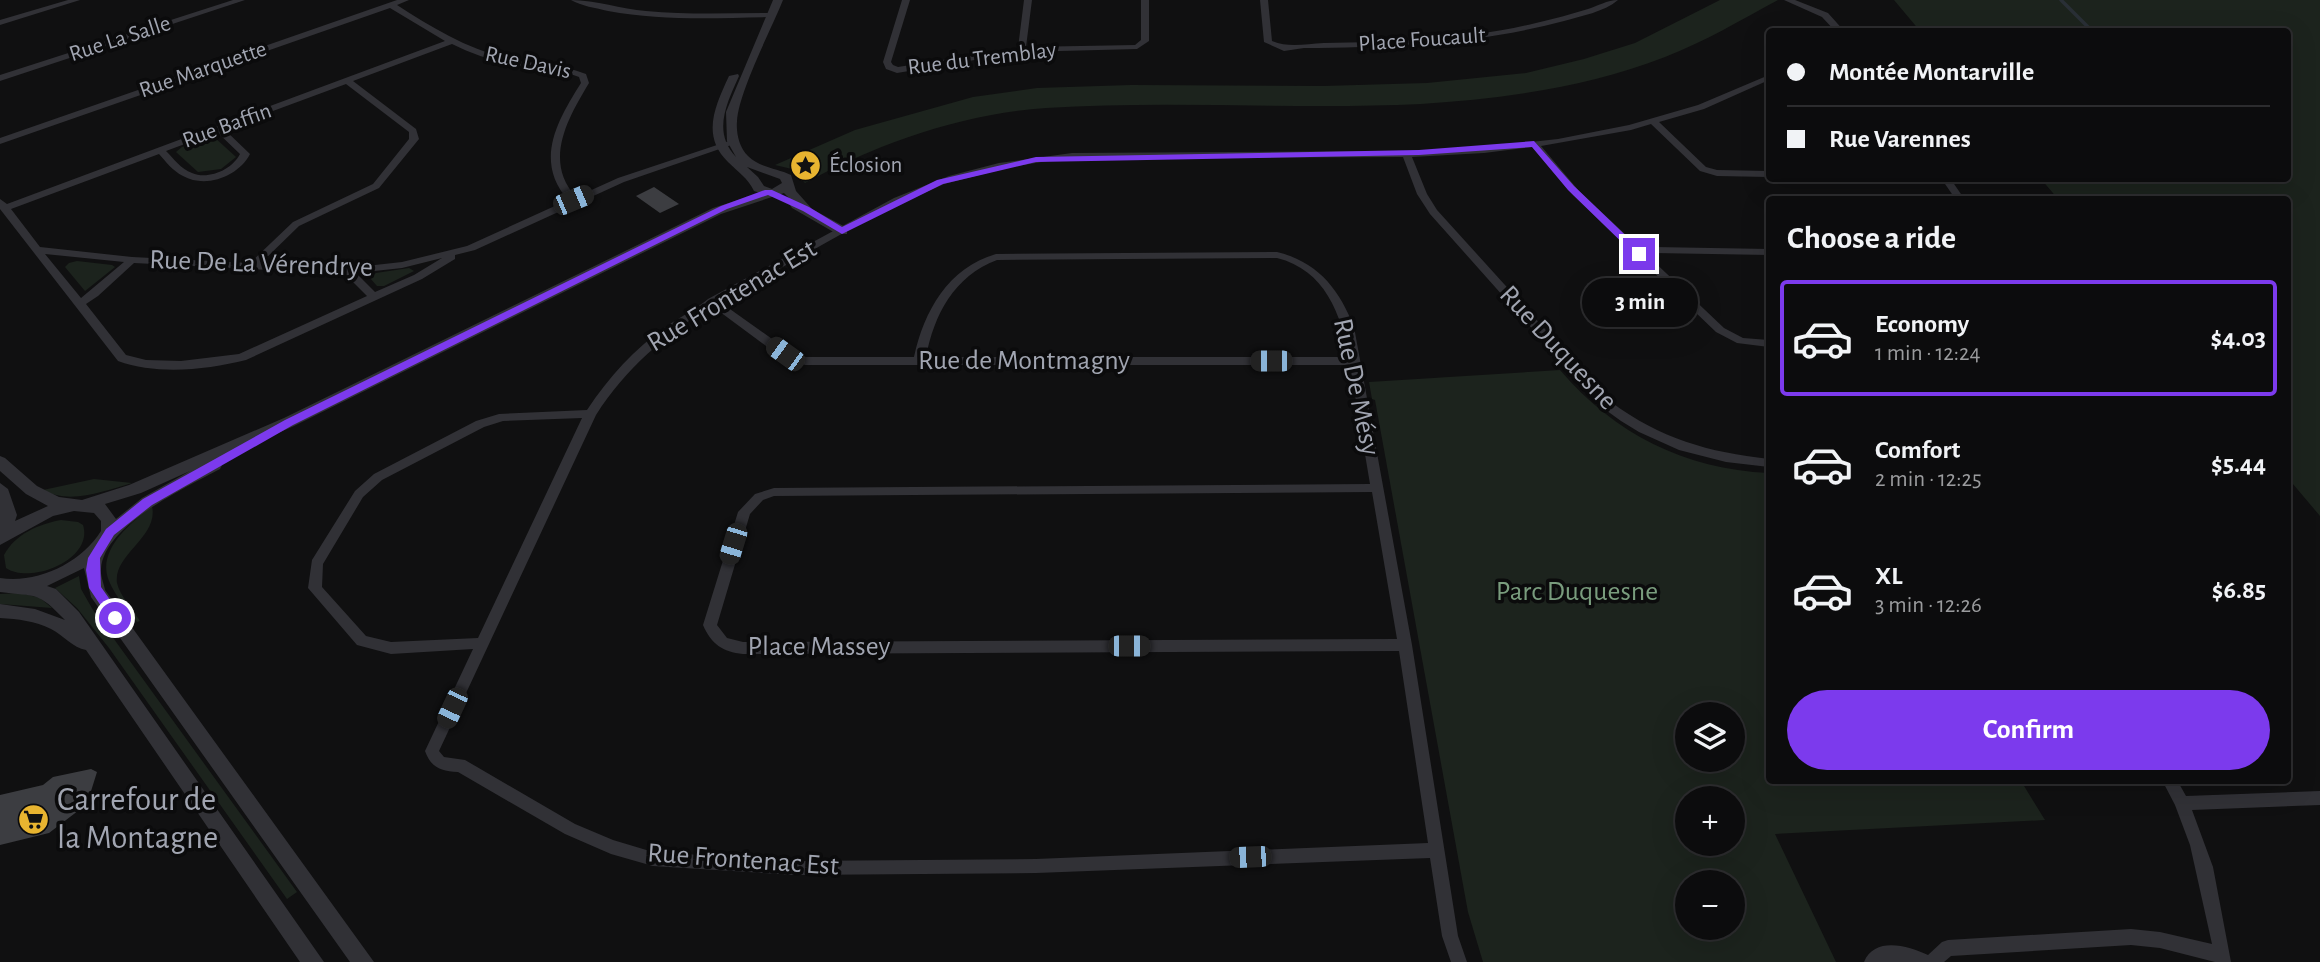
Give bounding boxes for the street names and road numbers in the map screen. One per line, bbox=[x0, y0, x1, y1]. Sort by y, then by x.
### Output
street label: Rue La Salle bbox=[66, 12, 174, 66]
street label: Place Foucault bbox=[1358, 24, 1487, 56]
street label: Rue Marquette bbox=[136, 37, 270, 103]
street label: Rue du Tremblay bbox=[906, 38, 1058, 80]
street label: Rue Davis bbox=[483, 43, 573, 83]
street label: Rue Baffin bbox=[179, 99, 275, 153]
street label: Rue Frontenac Est bbox=[643, 235, 821, 357]
street label: Rue De La Vérendrye bbox=[149, 246, 373, 282]
street label: Rue Duquesne bbox=[1494, 281, 1622, 415]
street label: Rue De Mésy bbox=[1328, 316, 1384, 458]
street label: Rue de Montmagny bbox=[918, 347, 1130, 375]
street label: Place Massey bbox=[747, 633, 891, 661]
street label: Rue Frontenac Est bbox=[646, 839, 840, 881]

